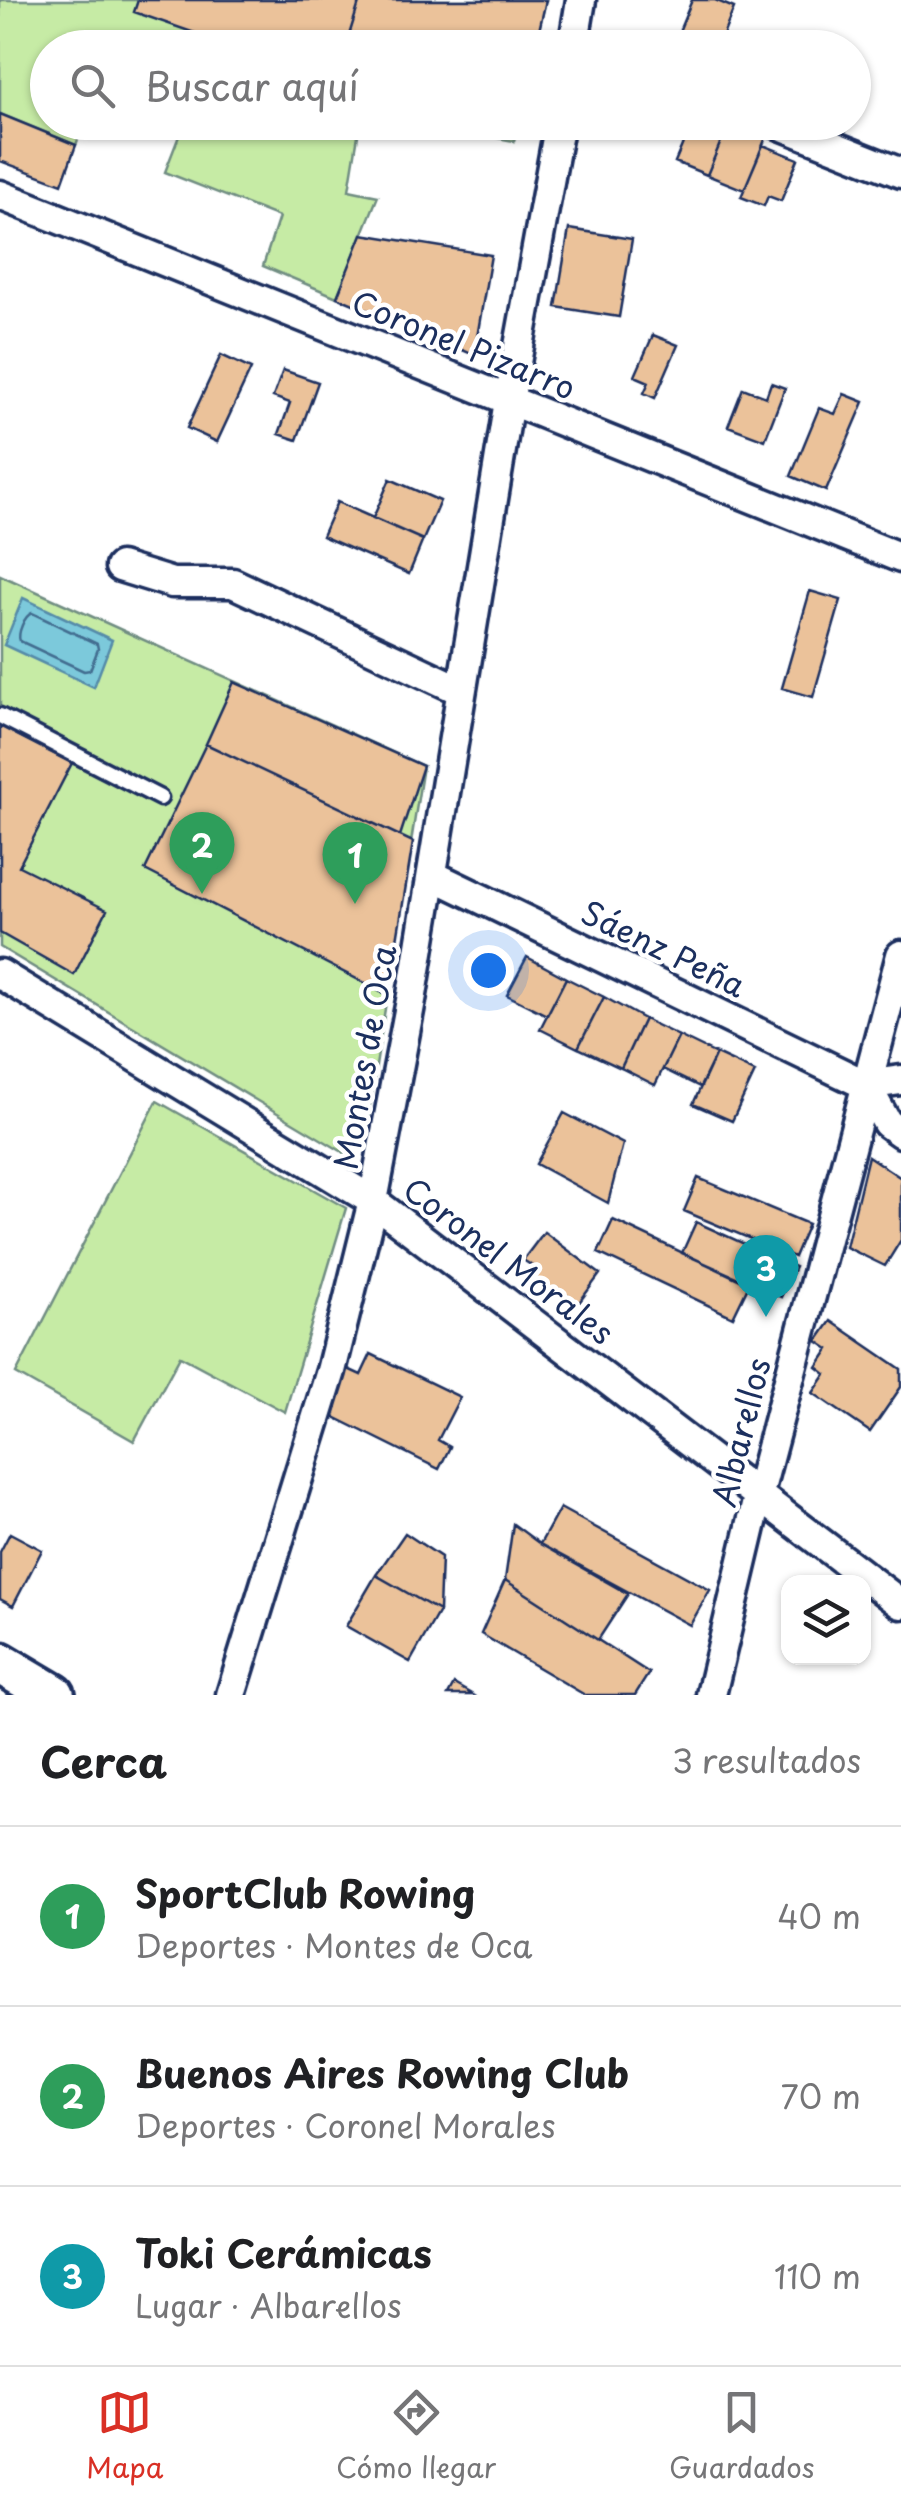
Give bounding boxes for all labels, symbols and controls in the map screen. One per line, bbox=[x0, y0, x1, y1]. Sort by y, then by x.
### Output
search box bbox=[30, 30, 871, 140]
text: Buscar aquí bbox=[145, 57, 359, 114]
icon: search bbox=[65, 58, 120, 113]
street label: Coronel Pizarro bbox=[345, 277, 583, 411]
pin: 2 bbox=[170, 812, 234, 894]
pin: 1 bbox=[322, 822, 388, 904]
street label: Sáenz Peña bbox=[574, 888, 754, 1008]
street label: Montes de Oca bbox=[321, 941, 407, 1173]
your location bbox=[463, 945, 514, 996]
street label: Coronel Morales bbox=[394, 1165, 624, 1355]
pin: 3 bbox=[734, 1234, 798, 1317]
street label: Albarellos bbox=[698, 1353, 782, 1511]
map controls bbox=[781, 1575, 871, 1665]
button: layers bbox=[781, 1575, 871, 1665]
text: Cerca bbox=[40, 1729, 167, 1792]
text: 3 resultados bbox=[672, 1736, 861, 1784]
text: SportClub Rowing bbox=[135, 1864, 475, 1921]
text: 1 bbox=[65, 1892, 80, 1940]
text: 40 m bbox=[777, 1892, 861, 1940]
text: Deportes · Montes de Oca bbox=[135, 1921, 532, 1969]
text: Buenos Aires Rowing Club bbox=[135, 2044, 629, 2101]
text: 2 bbox=[61, 2072, 84, 2120]
text: 70 m bbox=[781, 2072, 861, 2120]
text: Deportes · Coronel Morales bbox=[135, 2101, 556, 2149]
text: Toki Cerámicas bbox=[135, 2224, 432, 2281]
text: 3 bbox=[62, 2252, 83, 2300]
text: 110 m bbox=[774, 2252, 861, 2300]
text: Lugar · Albarellos bbox=[135, 2281, 402, 2329]
tab: Mapa bbox=[86, 2385, 163, 2488]
tab: Cómo llegar bbox=[336, 2385, 496, 2488]
tab: Guardados bbox=[669, 2385, 815, 2488]

